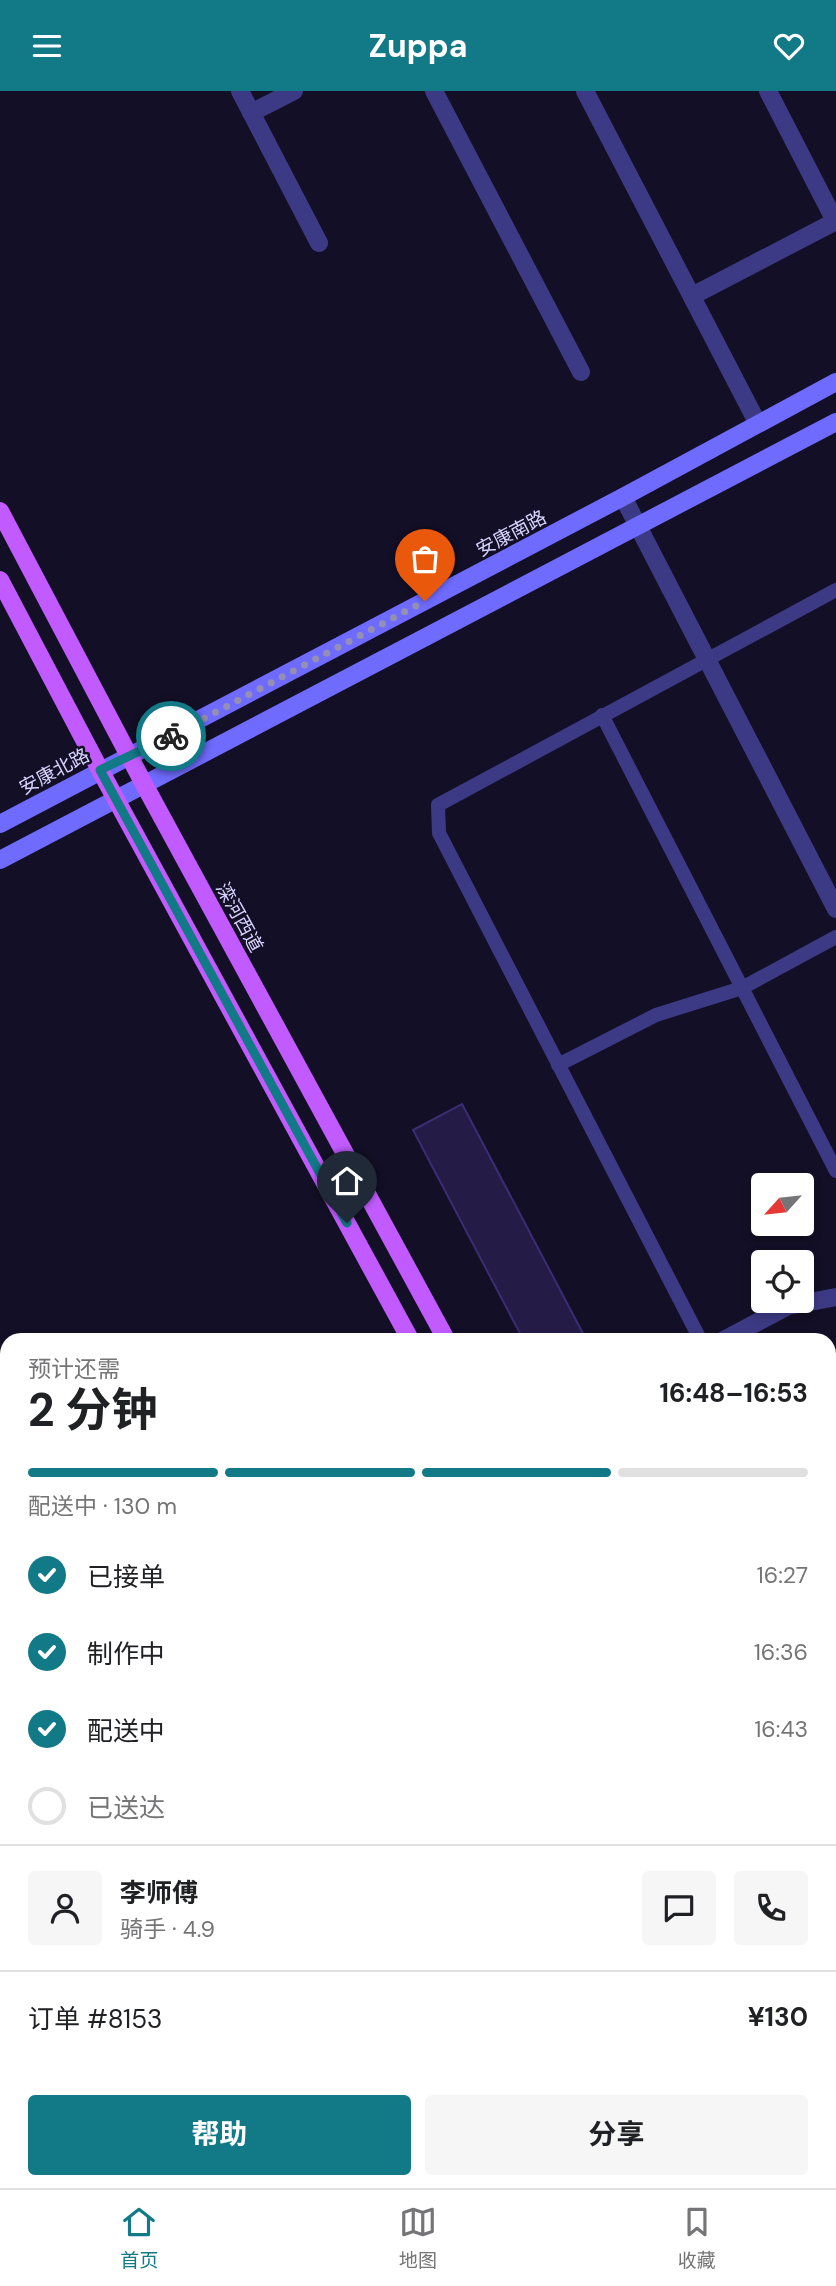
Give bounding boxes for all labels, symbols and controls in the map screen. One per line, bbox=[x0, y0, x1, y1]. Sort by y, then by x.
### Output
text: Zuppa bbox=[369, 25, 467, 67]
icon: menu bbox=[28, 27, 66, 65]
icon: heart bbox=[770, 27, 808, 65]
street label: 安康南路 bbox=[472, 505, 551, 562]
pin bbox=[395, 529, 455, 601]
icon: bag bbox=[406, 540, 444, 578]
courier bbox=[136, 701, 206, 771]
icon: bike bbox=[152, 717, 190, 755]
street label: 安康北路 bbox=[15, 743, 94, 800]
street label: 滦河西道 bbox=[210, 878, 269, 957]
pin bbox=[317, 1151, 377, 1223]
icon: home bbox=[328, 1162, 366, 1200]
north arrow bbox=[751, 1173, 814, 1235]
map controls bbox=[751, 1173, 814, 1313]
button: locate bbox=[751, 1250, 814, 1313]
text: 预计还需 bbox=[28, 1354, 120, 1384]
text: 16:48–16:53 bbox=[660, 1376, 808, 1410]
text: 2 分钟 bbox=[28, 1380, 157, 1440]
text: 配送中 · 130 m bbox=[28, 1491, 177, 1521]
icon: check bbox=[28, 1556, 66, 1594]
text: 已接单 bbox=[87, 1560, 165, 1594]
text: 16:27 bbox=[757, 1560, 808, 1590]
icon: check bbox=[28, 1633, 66, 1671]
text: 制作中 bbox=[87, 1637, 165, 1671]
text: 16:36 bbox=[754, 1637, 808, 1667]
icon: check bbox=[28, 1710, 66, 1748]
text: 配送中 bbox=[87, 1714, 165, 1748]
text: 16:43 bbox=[754, 1714, 808, 1744]
text: 已送达 bbox=[87, 1791, 165, 1825]
button: person bbox=[28, 1871, 102, 1945]
button: chat bbox=[642, 1871, 716, 1945]
button: phone bbox=[734, 1871, 808, 1945]
text: 李师傅 bbox=[120, 1876, 198, 1910]
text: 骑手 · 4.9 bbox=[120, 1914, 215, 1944]
text: ¥130 bbox=[748, 2000, 808, 2034]
text: 订单 #8153 bbox=[28, 2002, 162, 2036]
button: 帮助 bbox=[28, 2095, 411, 2175]
button: 分享 bbox=[425, 2095, 808, 2175]
tab: 首页 bbox=[120, 2203, 158, 2273]
tab: 地图 bbox=[399, 2203, 437, 2273]
tab: 收藏 bbox=[678, 2203, 716, 2273]

